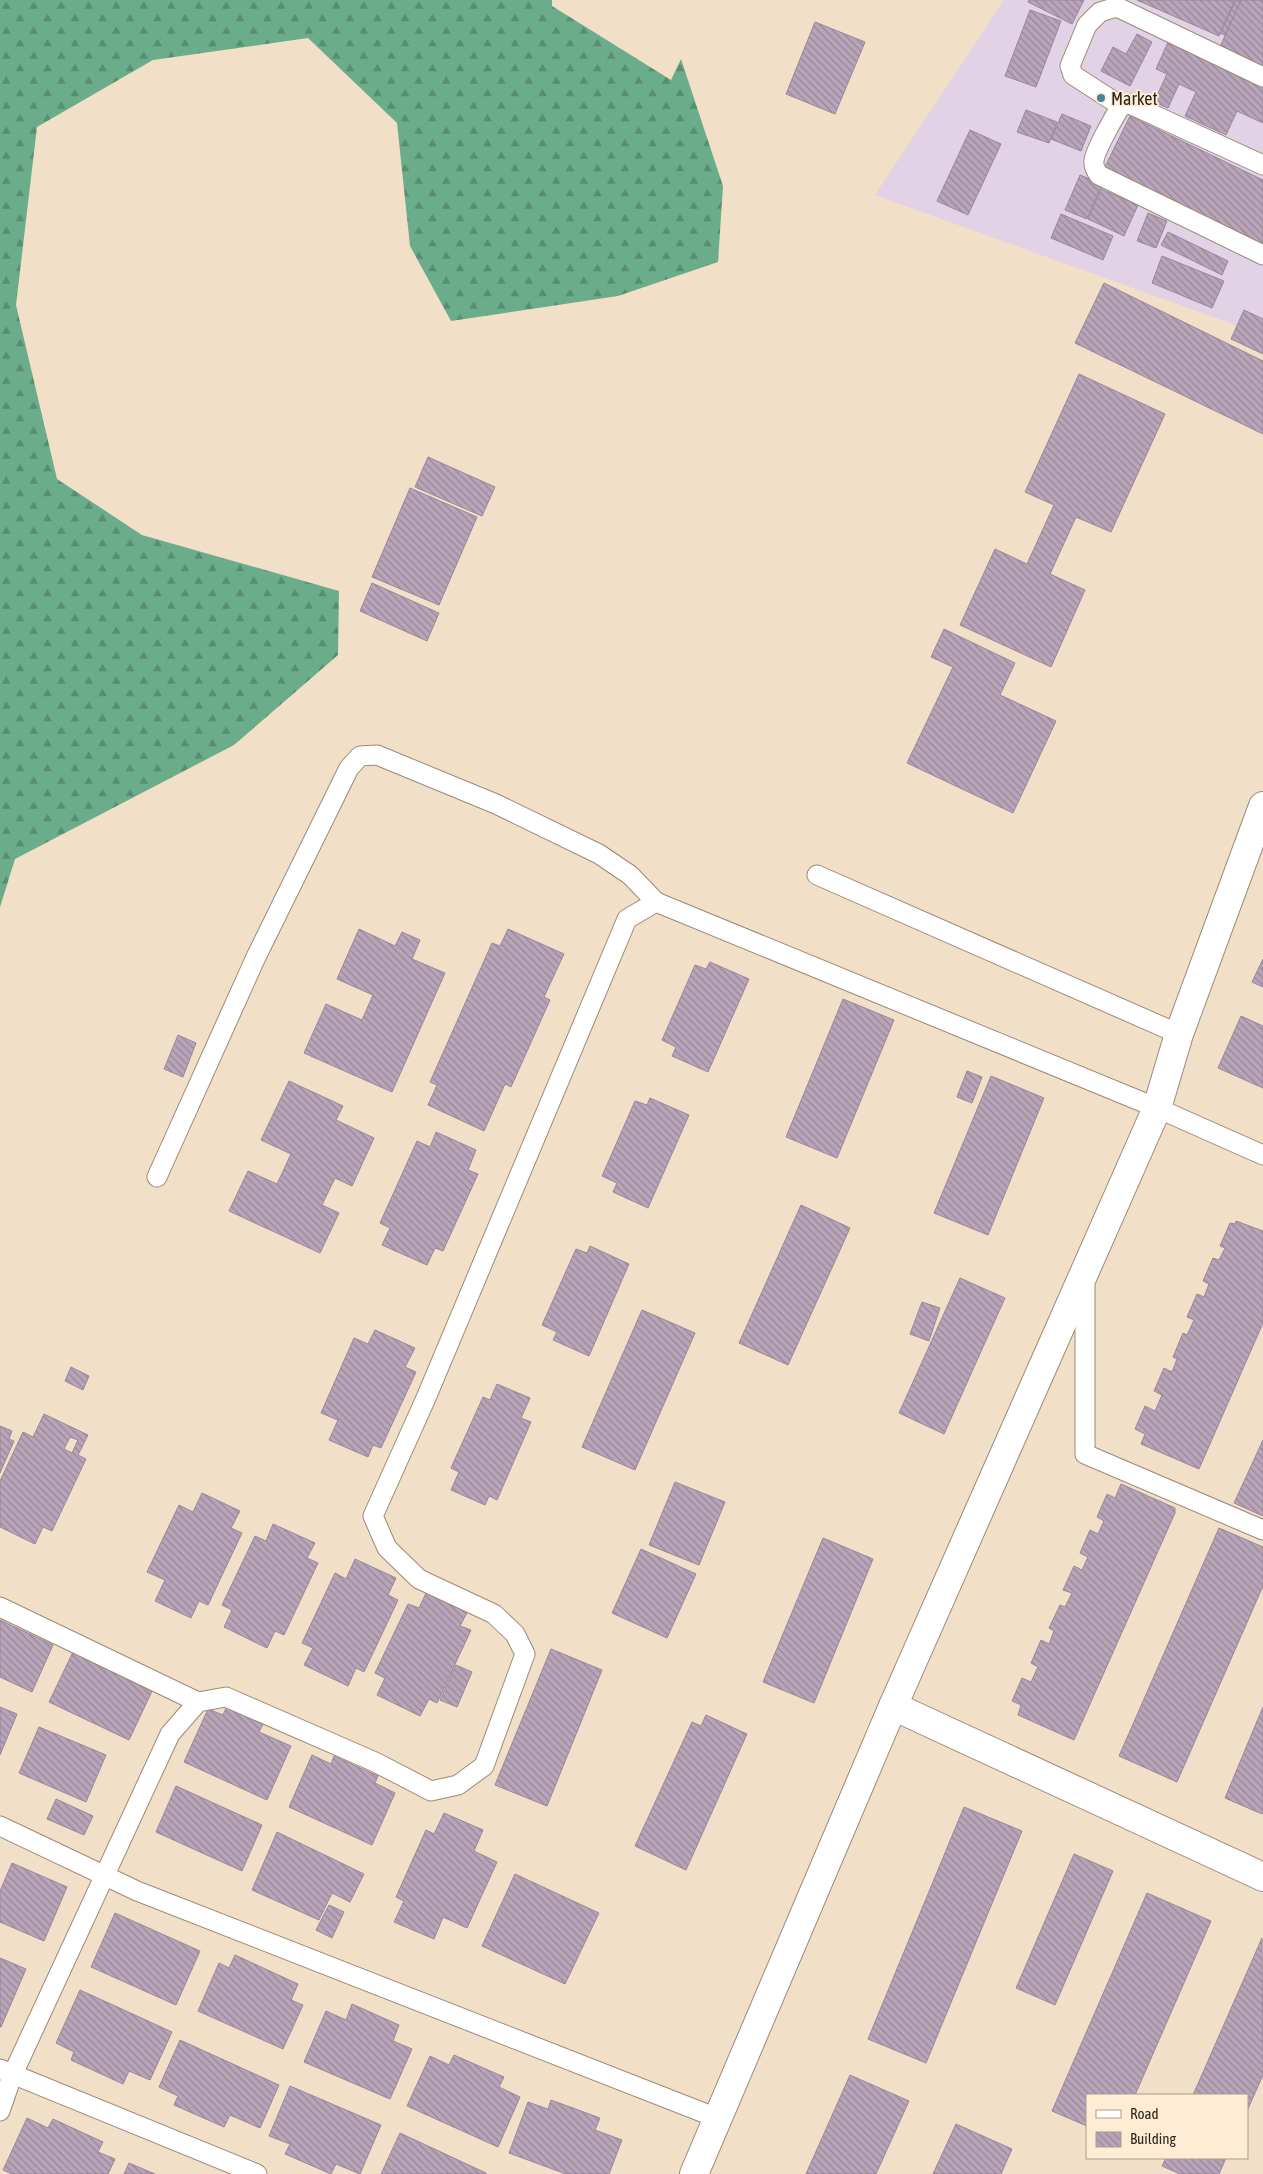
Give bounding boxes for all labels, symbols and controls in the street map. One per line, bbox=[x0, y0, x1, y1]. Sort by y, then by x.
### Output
place label: Market bbox=[1111, 88, 1158, 109]
marker: Market bbox=[1095, 92, 1107, 104]
legend bbox=[1086, 2094, 1248, 2159]
text: Road bbox=[1130, 2105, 1159, 2122]
text: Building bbox=[1130, 2130, 1176, 2147]

